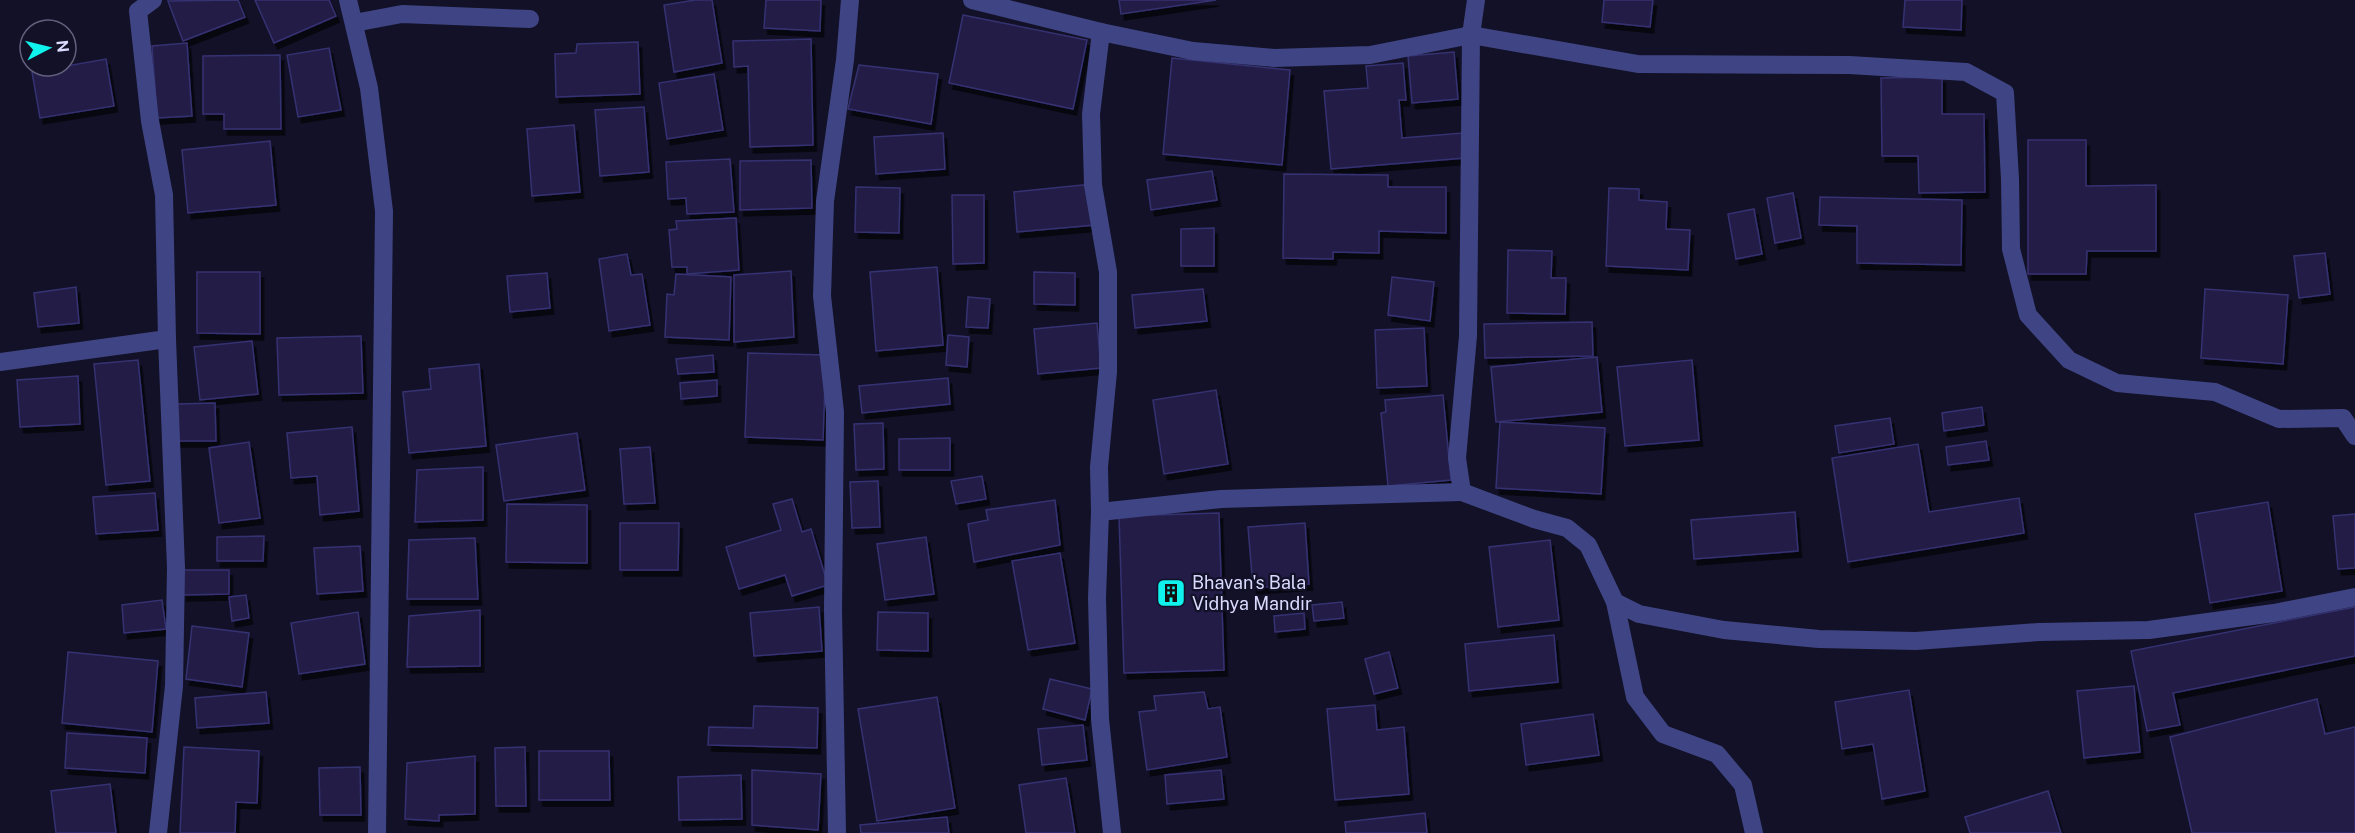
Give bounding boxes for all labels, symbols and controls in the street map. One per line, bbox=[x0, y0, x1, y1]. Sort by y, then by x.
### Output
north arrow bbox=[18, 18, 78, 78]
text: N bbox=[52, 39, 73, 54]
place label: Bhavan's Bala Vidhya Mandir bbox=[1192, 572, 1312, 614]
building icon: Bhavan's Bala Vidhya Mandir bbox=[1155, 577, 1187, 609]

